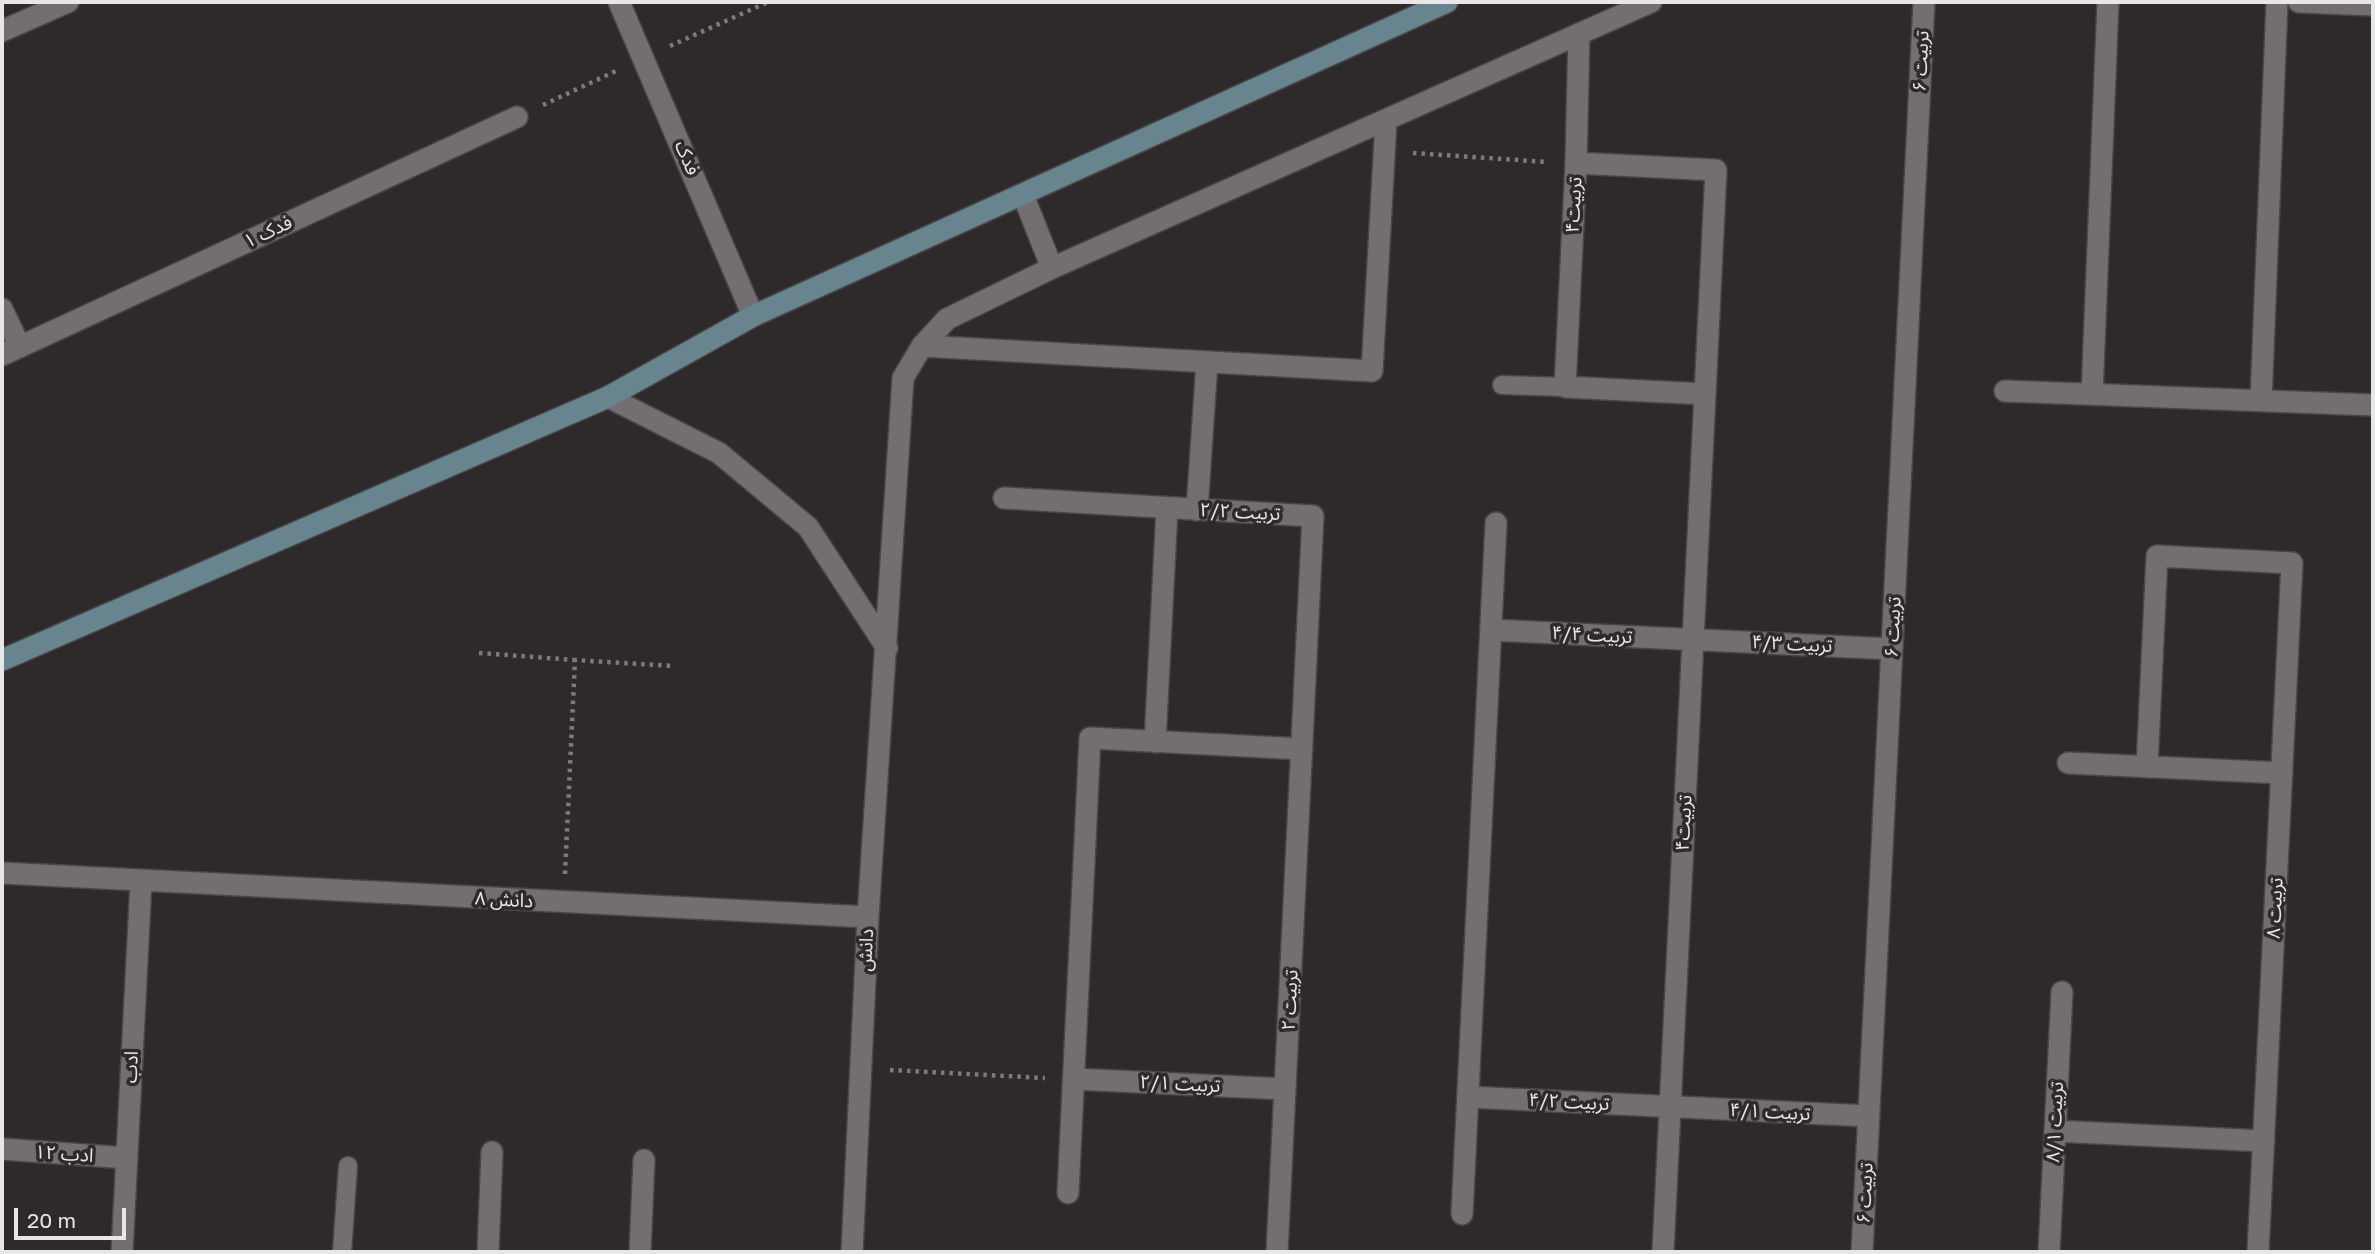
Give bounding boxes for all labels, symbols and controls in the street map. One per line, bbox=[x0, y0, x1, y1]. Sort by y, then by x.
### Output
street label: تربیت ۶ bbox=[1908, 30, 1934, 92]
street label: فدک bbox=[670, 137, 704, 179]
street label: تربیت۴ bbox=[1561, 176, 1587, 234]
street label: فدک ۱ bbox=[240, 211, 296, 253]
street label: تربیت ۲/۲ bbox=[1199, 498, 1281, 526]
street label: تربیت ۶ bbox=[1880, 596, 1906, 658]
street label: تربیت ۴/۴ bbox=[1551, 621, 1633, 649]
street label: تربیت ۴/۳ bbox=[1751, 630, 1833, 658]
street label: تربیت۴ bbox=[1671, 794, 1697, 852]
street label: تربیت ۸ bbox=[2262, 877, 2288, 939]
street label: دانش ۸ bbox=[474, 887, 534, 913]
street label: دانش bbox=[853, 928, 879, 972]
street label: تربیت ۲ bbox=[1277, 969, 1303, 1031]
street label: ادب bbox=[119, 1050, 143, 1084]
street label: تربیت ۲/۱ bbox=[1139, 1070, 1221, 1098]
street label: تربیت ۸/۱ bbox=[2041, 1081, 2069, 1163]
street label: تربیت ۴/۲ bbox=[1528, 1088, 1610, 1116]
street label: تربیت ۴/۱ bbox=[1729, 1098, 1811, 1126]
street label: ادب ۱۲ bbox=[34, 1141, 94, 1167]
street label: تربیت ۶ bbox=[1852, 1162, 1878, 1224]
scale bar bbox=[18, 1194, 130, 1238]
text: 20 m bbox=[27, 1207, 76, 1233]

